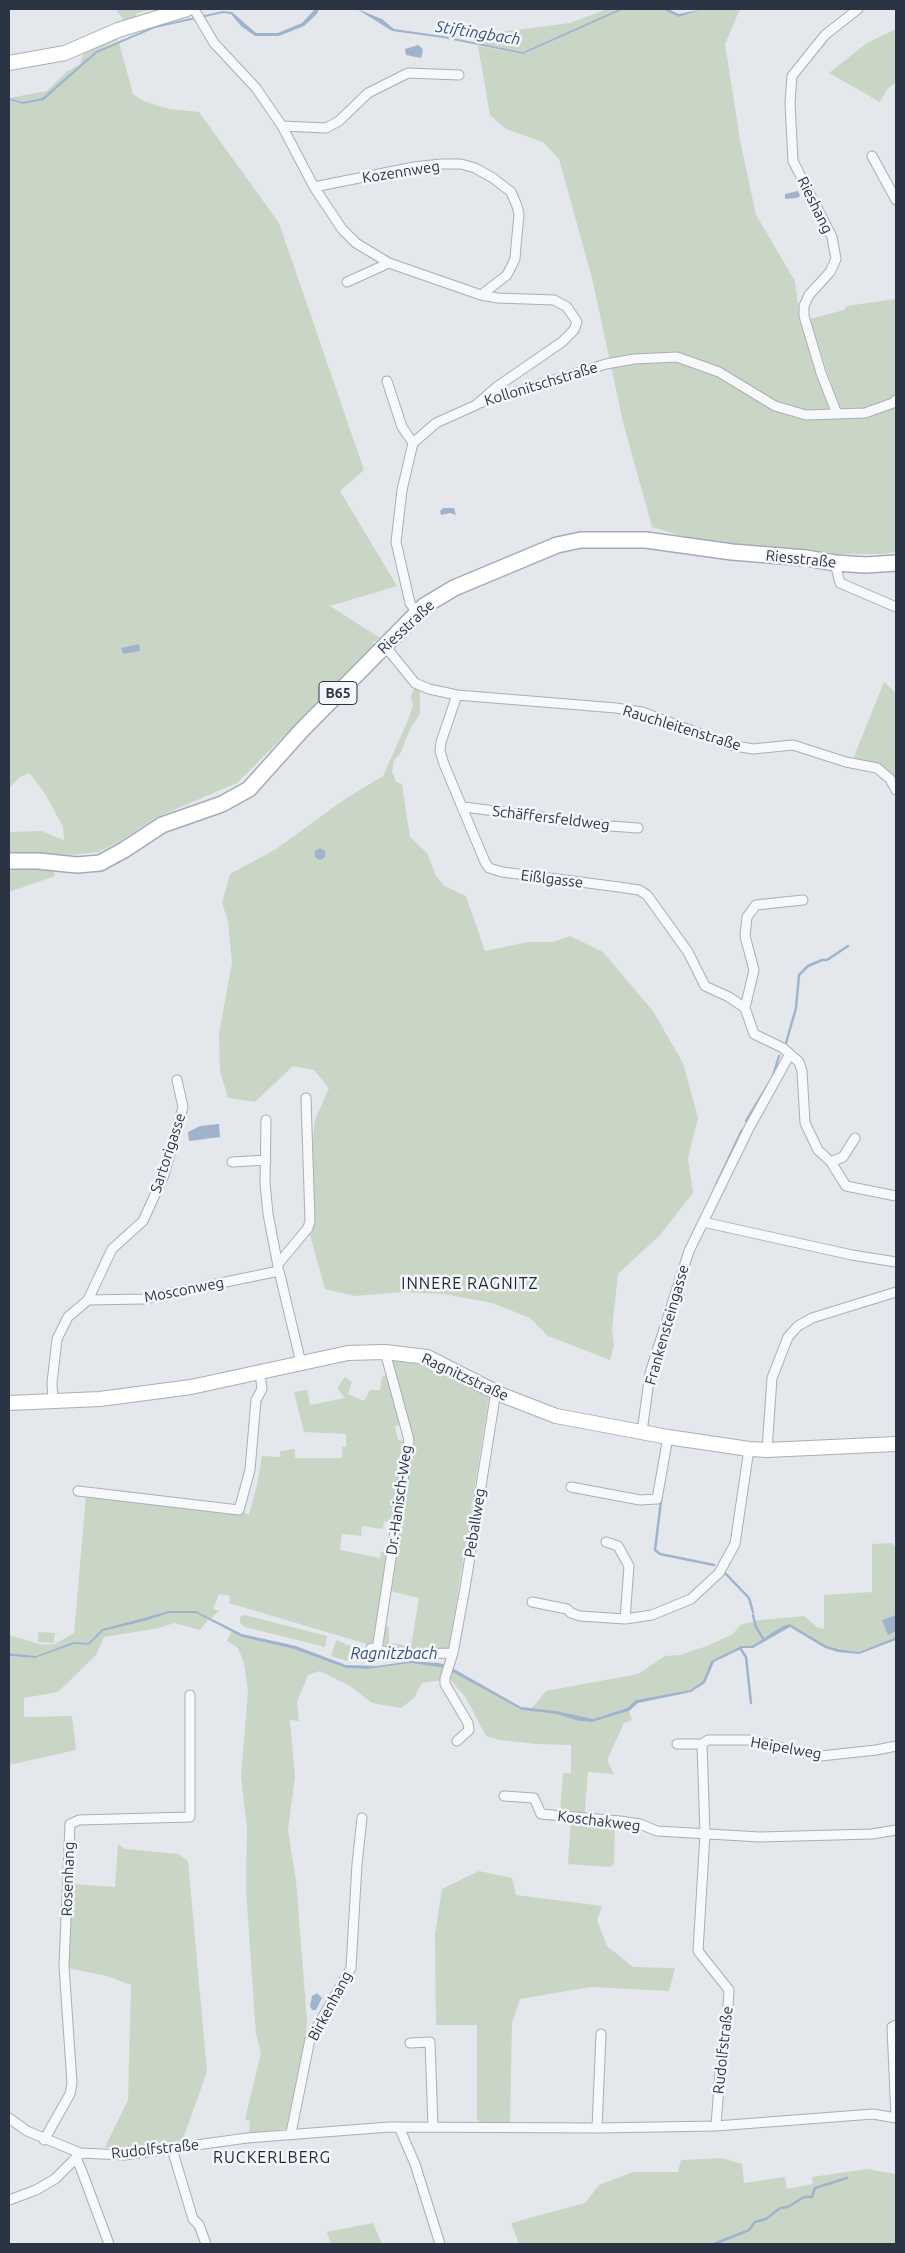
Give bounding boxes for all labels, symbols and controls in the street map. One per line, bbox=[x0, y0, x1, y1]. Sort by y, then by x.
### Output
water label: Stiftingbach bbox=[434, 17, 522, 49]
street label: Kozennweg bbox=[361, 157, 441, 187]
street label: Rieshang bbox=[793, 174, 837, 236]
street label: Kollonitschstraße bbox=[482, 358, 600, 410]
street label: Riesstraße bbox=[765, 546, 837, 572]
street label: Riesstraße bbox=[374, 596, 438, 658]
road number: B65 bbox=[319, 681, 357, 704]
street label: Rauchleitenstraße bbox=[621, 701, 743, 755]
street label: Schäffersfeldweg bbox=[491, 802, 611, 834]
street label: Eißlgasse bbox=[520, 866, 584, 892]
street label: Sartorigasse bbox=[147, 1111, 189, 1195]
street label: Frankensteingasse bbox=[641, 1263, 693, 1387]
street label: Mosconweg bbox=[142, 1273, 226, 1307]
district label: INNERE RAGNITZ bbox=[400, 1274, 540, 1294]
street label: Ragnitzstraße bbox=[419, 1349, 511, 1405]
street label: Dr.-Hanisch-Weg bbox=[382, 1444, 416, 1556]
street label: Peballweg bbox=[461, 1487, 489, 1559]
water label: Ragnitzbach bbox=[350, 1644, 438, 1664]
street label: Heipelweg bbox=[749, 1733, 823, 1763]
street label: Koschakweg bbox=[556, 1807, 642, 1835]
street label: Rosenhang bbox=[58, 1841, 78, 1917]
street label: Birkenhang bbox=[304, 1968, 356, 2044]
street label: Rudolfstraße bbox=[709, 2005, 737, 2095]
street label: Rudolfstraße bbox=[110, 2135, 200, 2163]
district label: RUCKERLBERG bbox=[212, 2148, 332, 2168]

